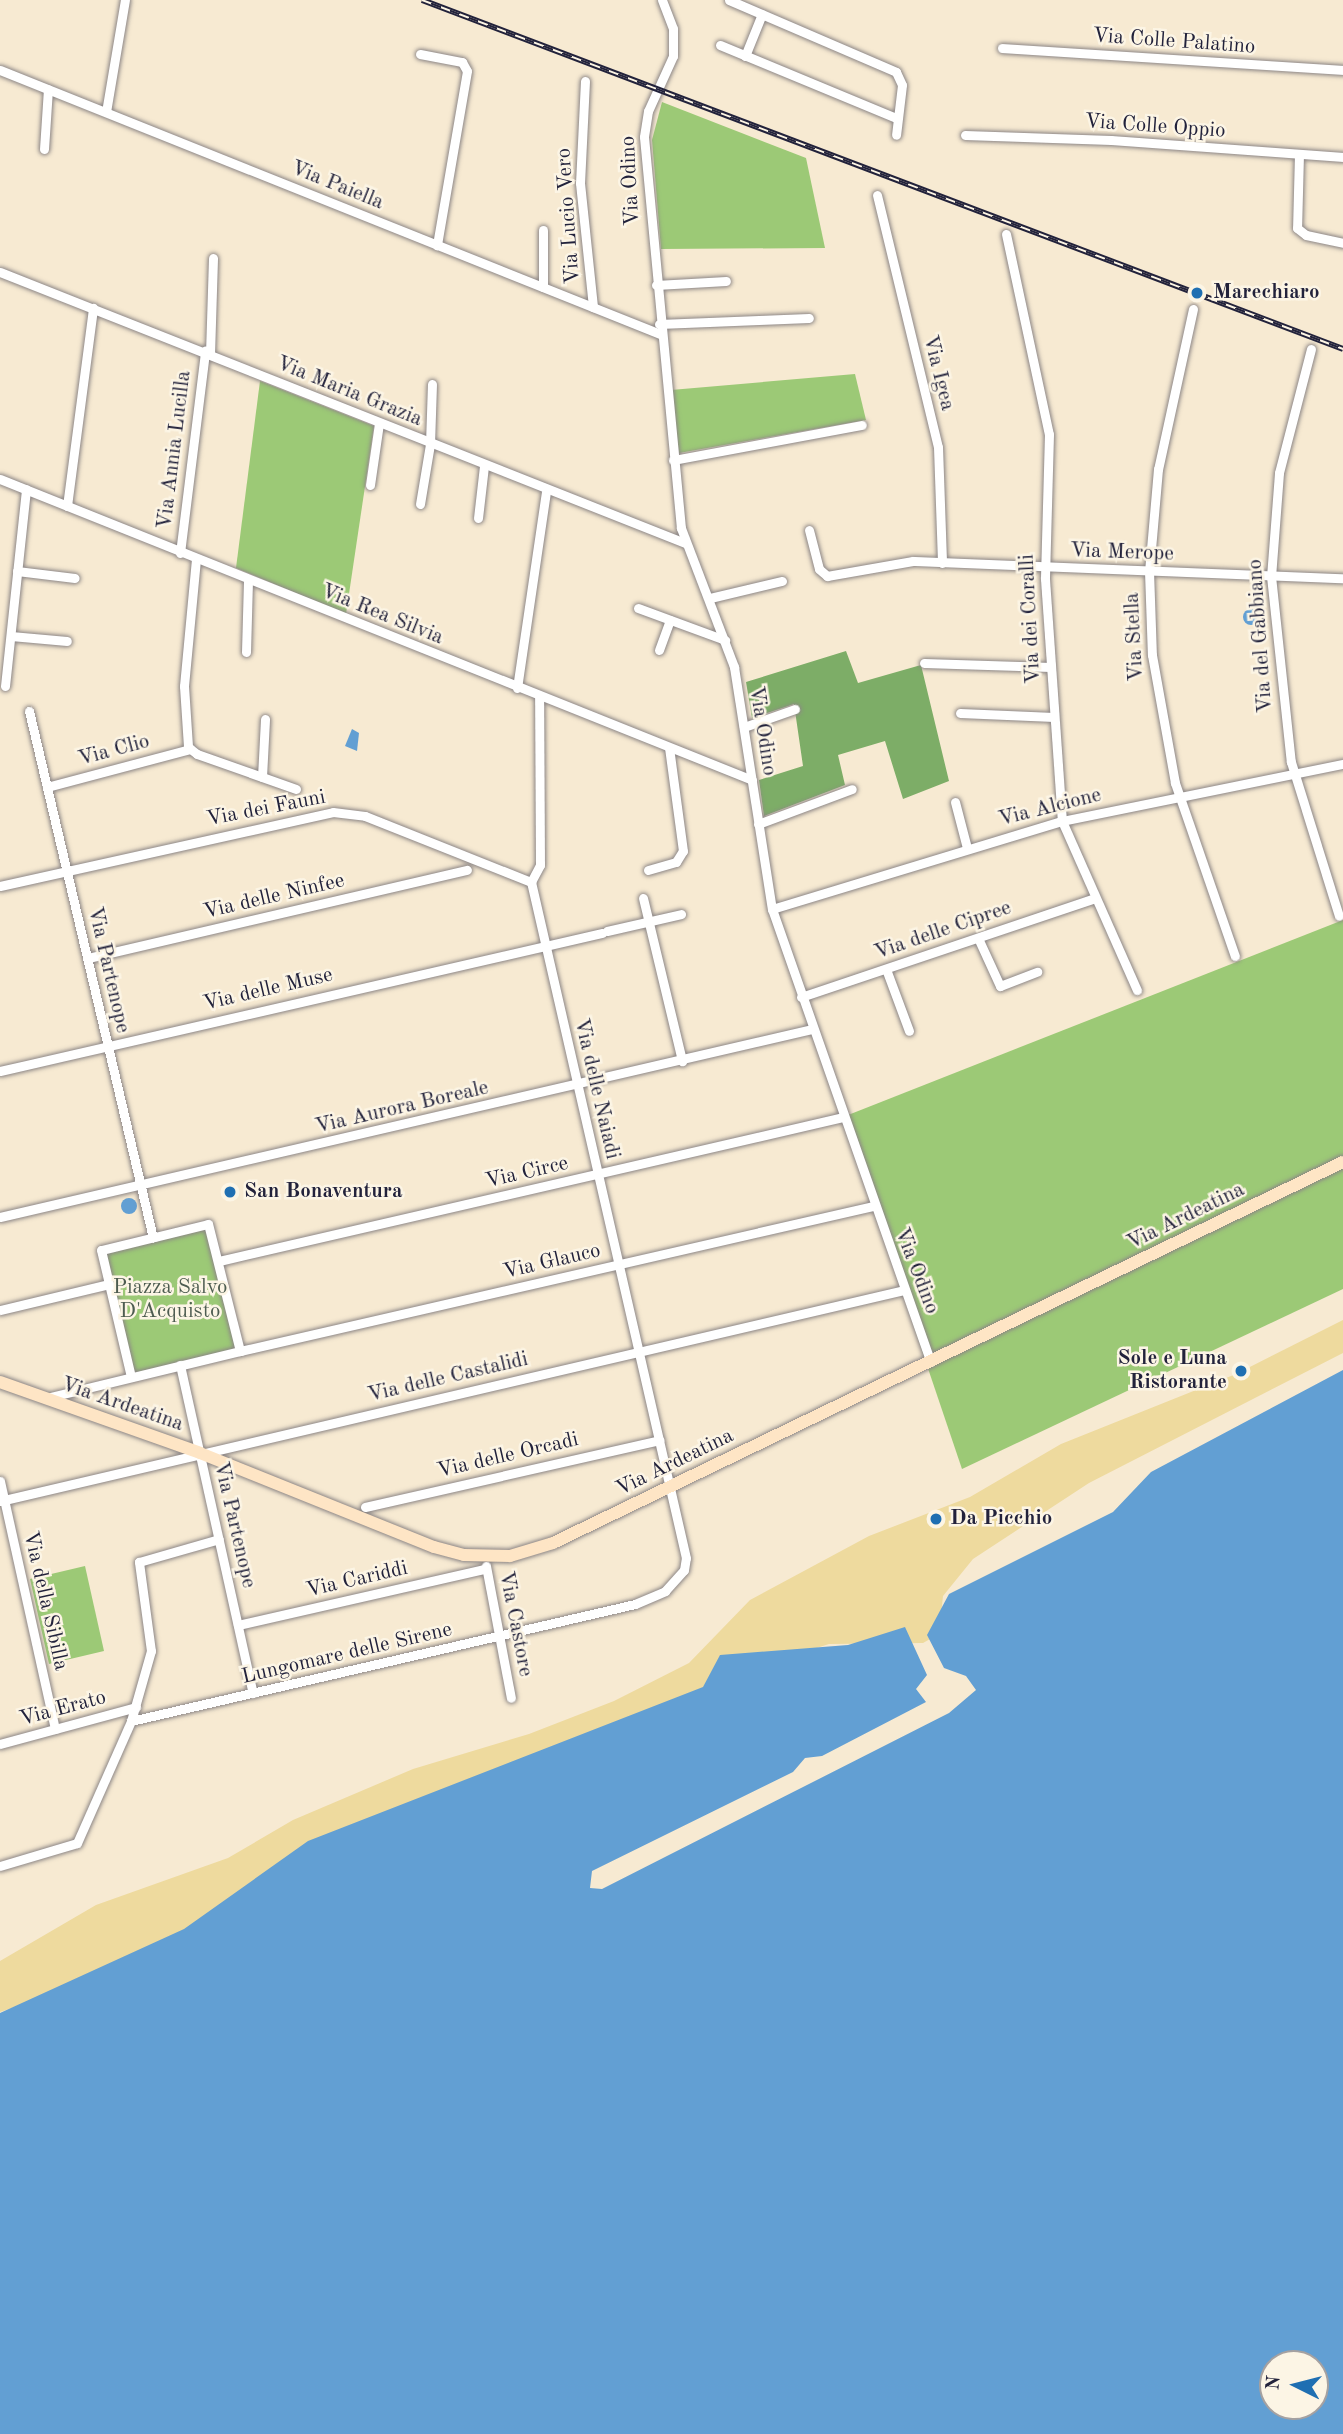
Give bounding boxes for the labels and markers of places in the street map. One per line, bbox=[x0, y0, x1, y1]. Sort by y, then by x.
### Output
place label: Marechiaro bbox=[1213, 280, 1320, 306]
marker: Marechiaro bbox=[1187, 283, 1207, 303]
place label: San Bonaventura bbox=[244, 1179, 403, 1205]
marker: San Bonaventura bbox=[222, 1184, 238, 1200]
place label: Sole e Luna Ristorante bbox=[1117, 1346, 1227, 1396]
marker: Sole e Luna Ristorante bbox=[1233, 1363, 1249, 1379]
place label: Da Picchio bbox=[950, 1506, 1052, 1532]
marker: Da Picchio bbox=[928, 1511, 944, 1527]

